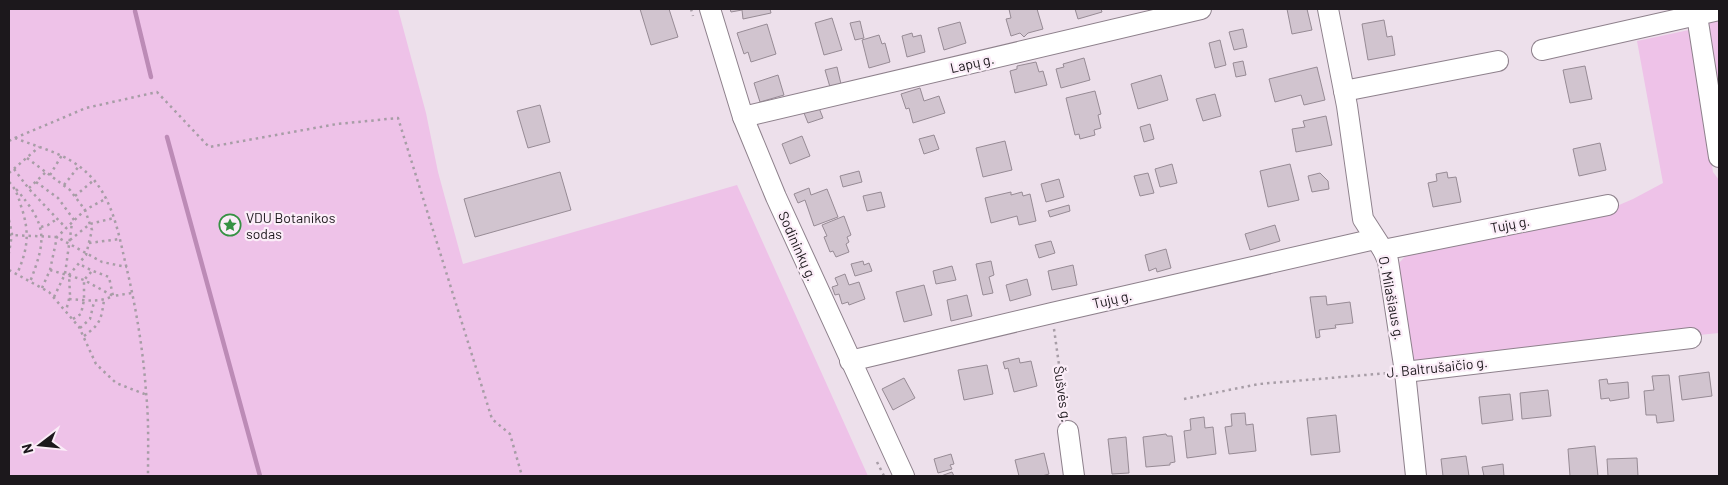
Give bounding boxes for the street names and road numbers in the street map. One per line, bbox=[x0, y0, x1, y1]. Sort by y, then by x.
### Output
street label: Lapų g. bbox=[948, 50, 996, 76]
street label: Sodininkų g. bbox=[775, 209, 821, 283]
street label: Tujų g. bbox=[1489, 212, 1531, 236]
street label: O. Milašiaus g. bbox=[1376, 255, 1408, 341]
street label: Tujų g. bbox=[1091, 286, 1133, 312]
street label: J. Baltrušaičio g. bbox=[1386, 353, 1488, 381]
street label: Šušvės g. bbox=[1051, 365, 1075, 423]

